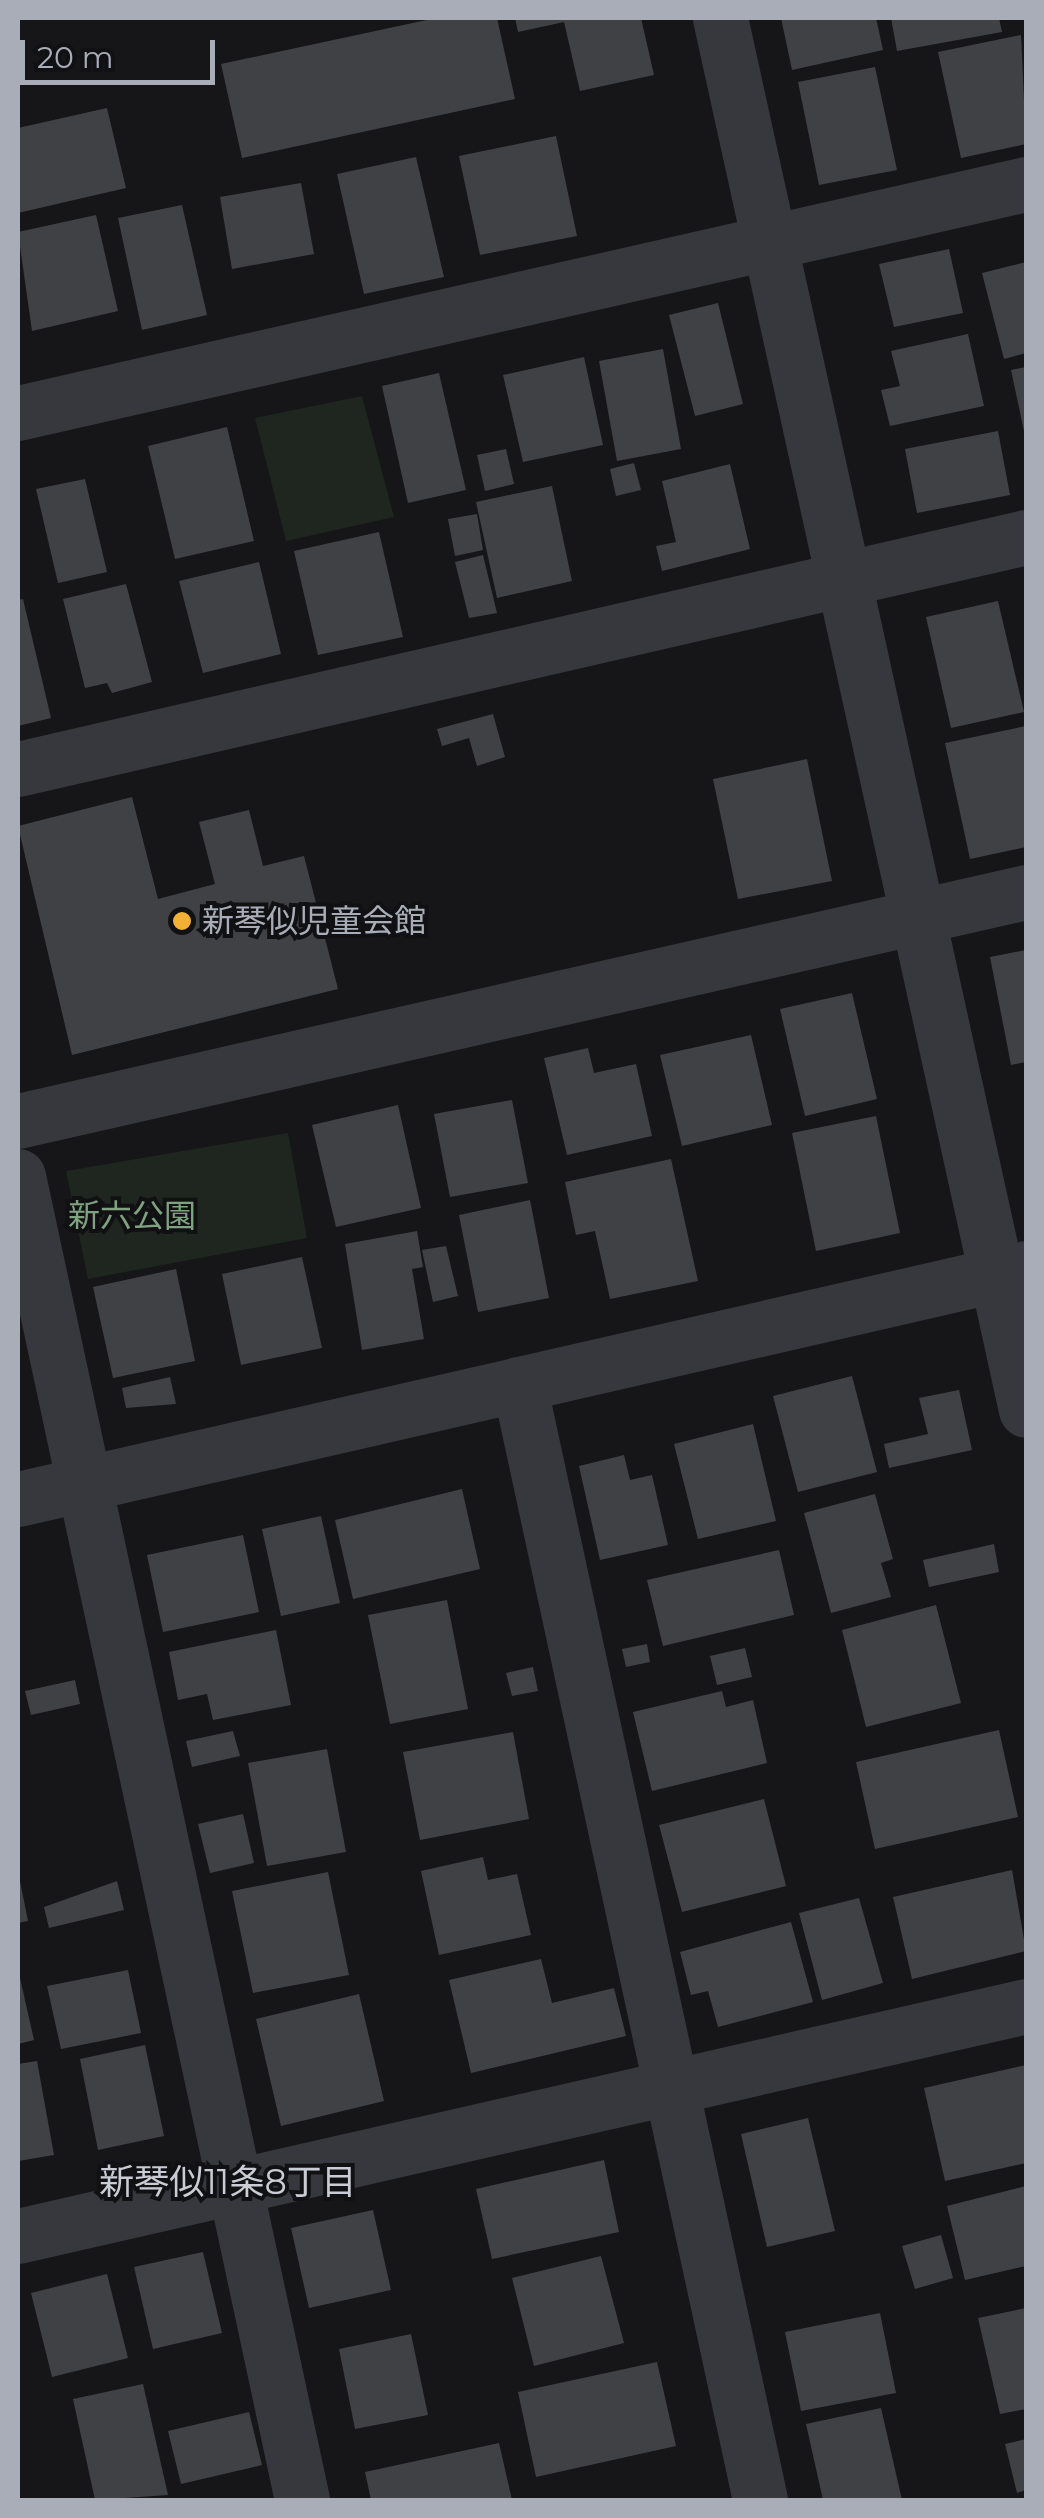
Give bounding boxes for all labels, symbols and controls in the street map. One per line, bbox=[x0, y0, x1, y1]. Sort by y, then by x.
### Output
scale bar bbox=[25, 20, 220, 82]
text: 20 m bbox=[37, 39, 114, 76]
place label: 新琴似児童会館 bbox=[202, 902, 426, 940]
marker: 新琴似児童会館 bbox=[171, 910, 193, 932]
park label: 新六公園 bbox=[68, 1197, 196, 1235]
district label: 新琴似11条8丁目 bbox=[99, 2161, 357, 2203]

